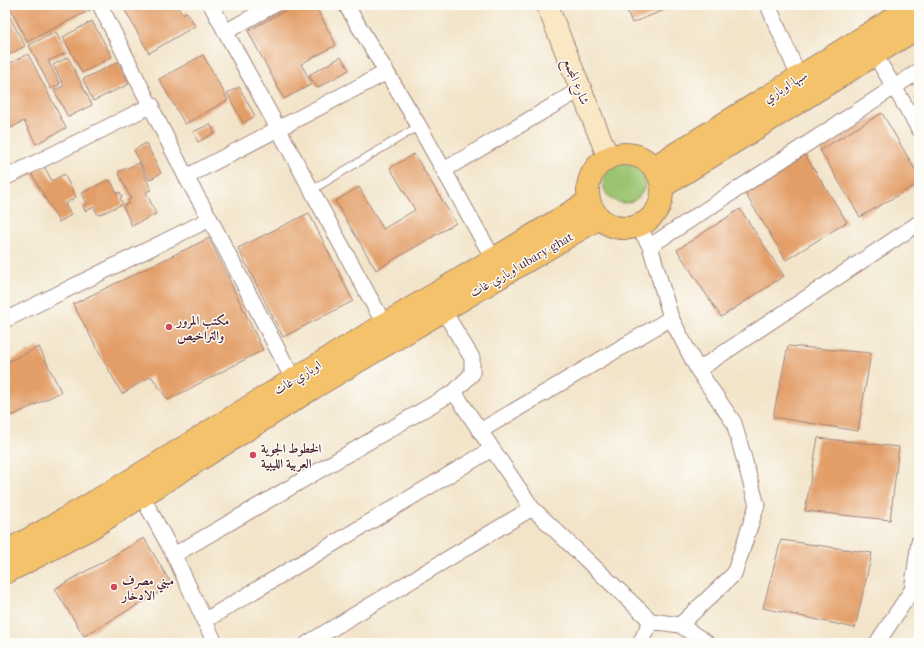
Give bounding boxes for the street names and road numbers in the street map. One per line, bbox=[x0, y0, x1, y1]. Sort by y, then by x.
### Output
street label: شارع المجمع bbox=[556, 56, 593, 109]
street label: سبها-اوباري bbox=[760, 67, 812, 108]
street label: اوباري-غات ubary-ghat bbox=[467, 229, 577, 303]
street label: اوباري-غات bbox=[271, 357, 326, 400]

